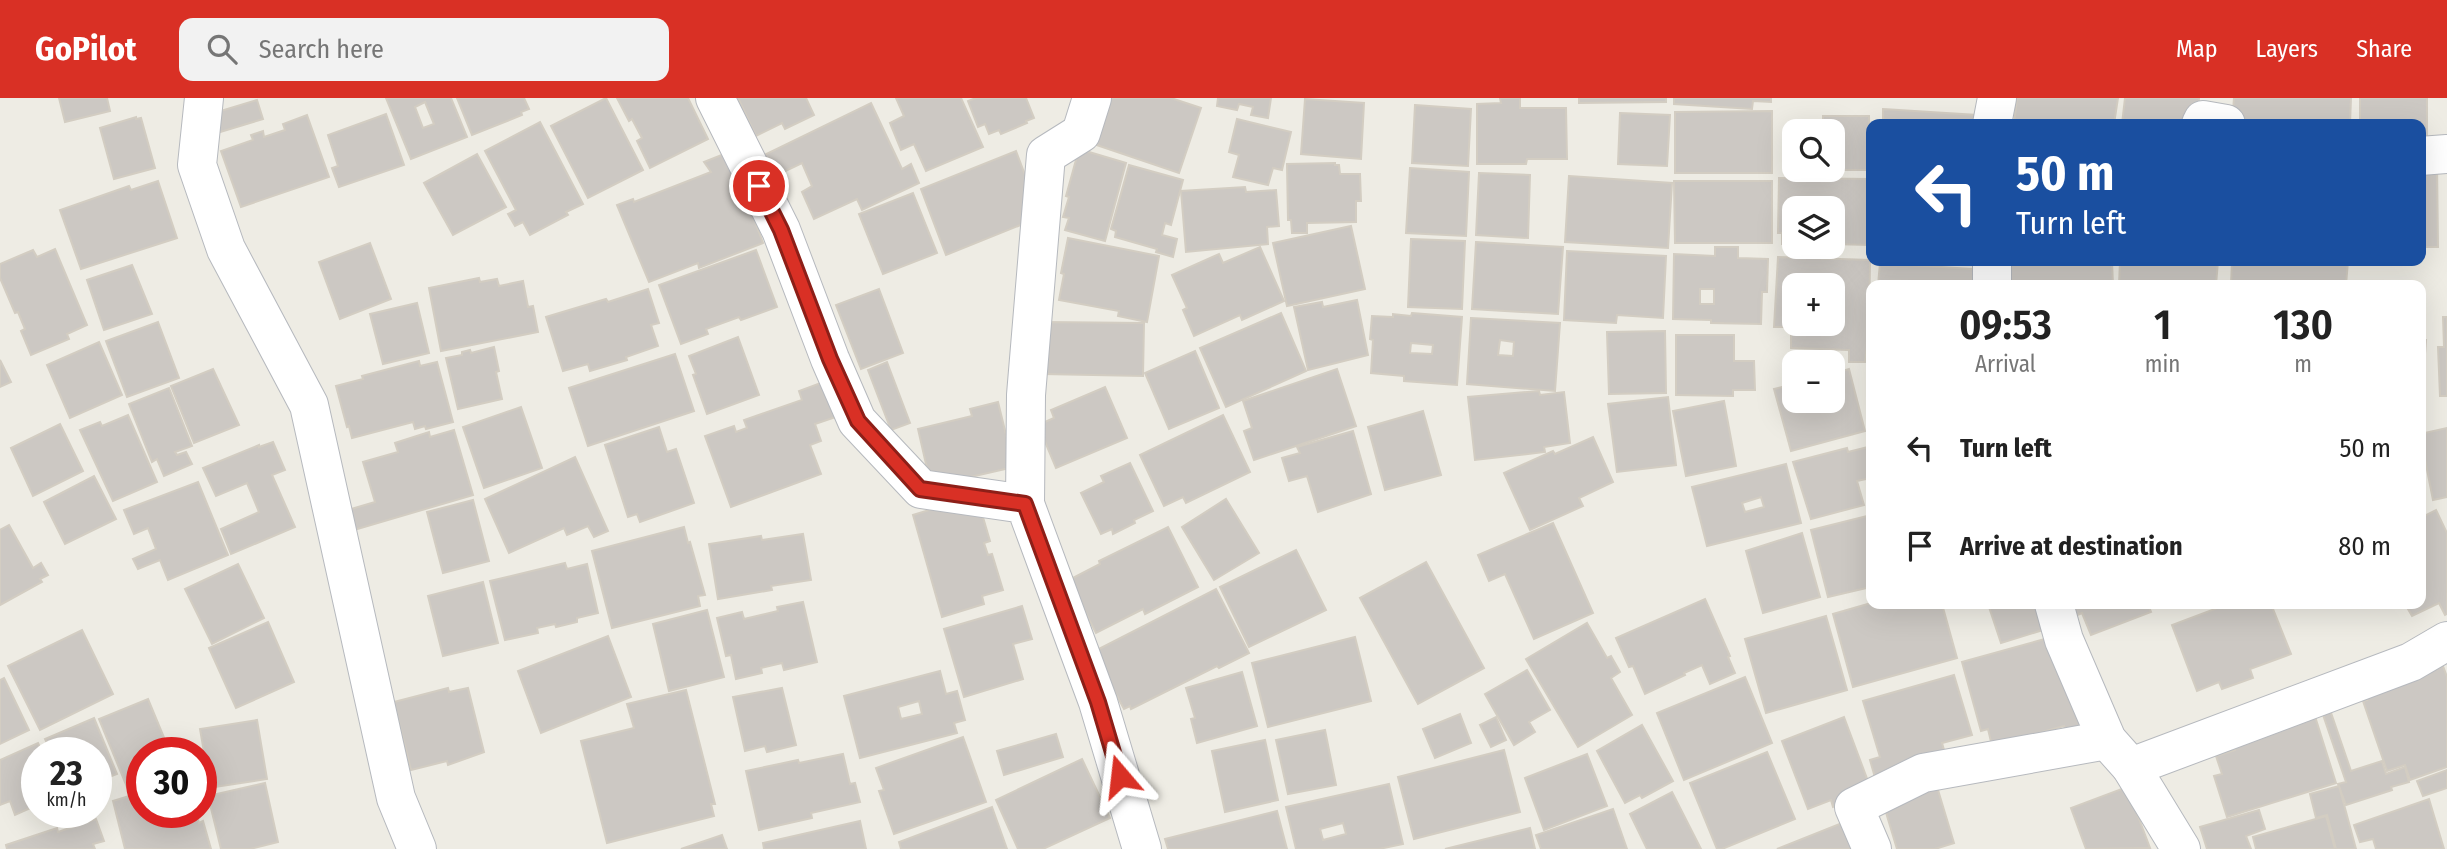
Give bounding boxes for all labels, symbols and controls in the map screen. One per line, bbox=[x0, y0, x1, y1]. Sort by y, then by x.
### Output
search box bbox=[179, 18, 669, 81]
text: GoPilot bbox=[35, 29, 137, 69]
icon: search bbox=[203, 30, 241, 68]
text: Search here bbox=[259, 34, 384, 65]
text: Map bbox=[2176, 35, 2218, 63]
text: Layers bbox=[2256, 35, 2318, 63]
text: Share bbox=[2356, 35, 2412, 63]
map controls bbox=[1782, 119, 1845, 413]
button: search bbox=[1782, 119, 1845, 182]
text: 50 m bbox=[2016, 144, 2114, 203]
icon: left bbox=[1901, 147, 1992, 238]
pin bbox=[729, 156, 789, 216]
icon: arrive bbox=[740, 167, 778, 205]
button: layers bbox=[1782, 196, 1845, 259]
text: Turn left bbox=[2016, 204, 2126, 242]
button: + bbox=[1782, 273, 1845, 336]
text: 09:53 bbox=[1959, 300, 2052, 350]
text: 1 bbox=[2154, 300, 2171, 350]
text: 130 bbox=[2273, 300, 2333, 350]
button: − bbox=[1782, 350, 1845, 413]
text: Arrival bbox=[1975, 350, 2036, 378]
text: min bbox=[2145, 350, 2180, 378]
text: m bbox=[2294, 350, 2312, 378]
icon: left bbox=[1901, 429, 1939, 467]
text: Turn left bbox=[1960, 433, 2052, 464]
text: 50 m bbox=[2339, 433, 2391, 464]
icon: arrive bbox=[1901, 527, 1939, 565]
text: Arrive at destination bbox=[1960, 531, 2183, 562]
text: 80 m bbox=[2338, 531, 2391, 562]
speed limit sign: 30 bbox=[126, 737, 217, 828]
position arrow bbox=[1083, 739, 1157, 813]
text: 23 bbox=[50, 752, 83, 794]
text: km/h bbox=[46, 789, 87, 811]

